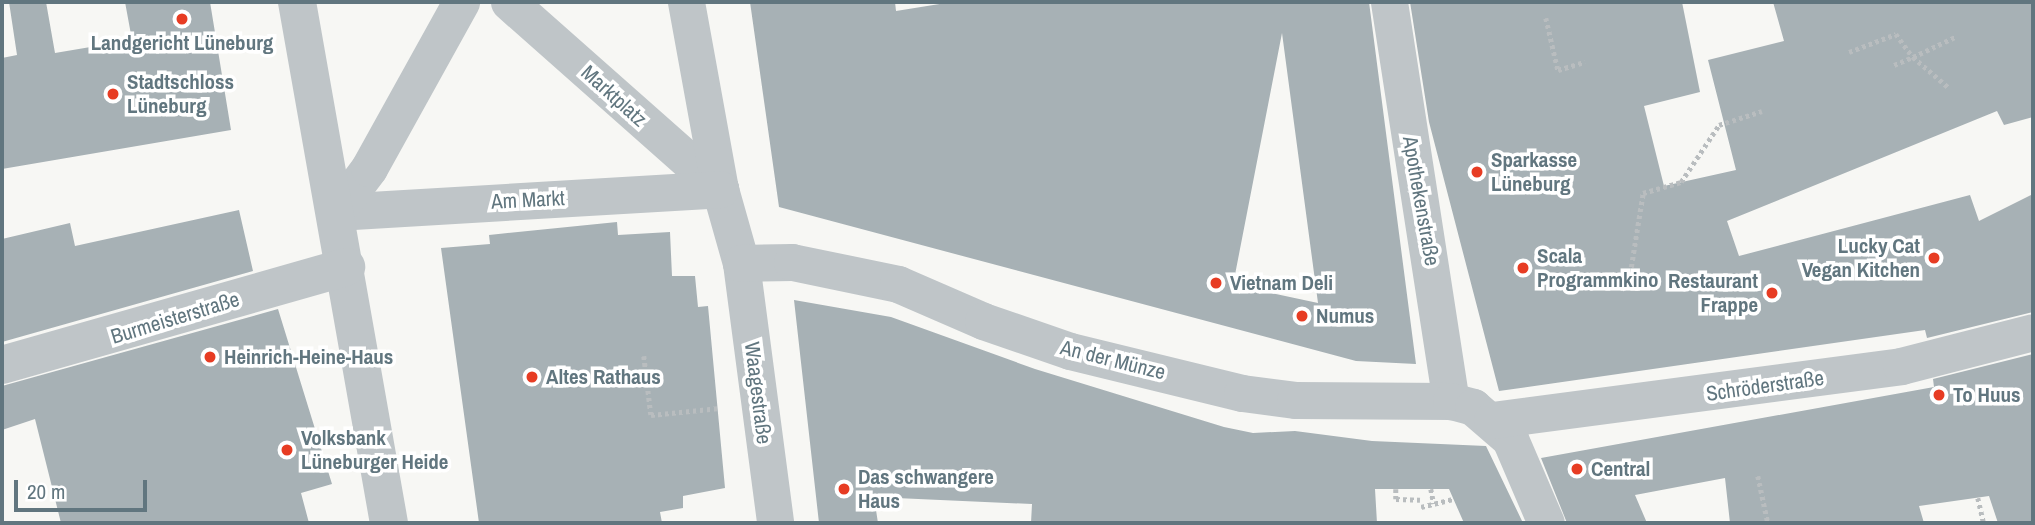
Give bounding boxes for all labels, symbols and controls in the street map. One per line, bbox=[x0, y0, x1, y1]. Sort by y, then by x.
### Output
marker: Landgericht Lüneburg bbox=[174, 11, 190, 27]
place label: Landgericht Lüneburg bbox=[91, 30, 273, 56]
street label: Marktplatz bbox=[576, 60, 652, 132]
place label: Stadtschloss Lüneburg bbox=[127, 69, 234, 119]
marker: Stadtschloss Lüneburg bbox=[105, 86, 121, 102]
street label: Apothekenstraße bbox=[1397, 134, 1445, 268]
place label: Sparkasse Lüneburg bbox=[1491, 147, 1577, 197]
marker: Sparkasse Lüneburg bbox=[1469, 164, 1485, 180]
street label: Am Markt bbox=[491, 185, 565, 215]
place label: Lucky Cat Vegan Kitchen bbox=[1802, 233, 1920, 283]
place label: Scala Programmkino bbox=[1537, 243, 1659, 293]
marker: Lucky Cat Vegan Kitchen bbox=[1926, 250, 1942, 266]
marker: Scala Programmkino bbox=[1515, 260, 1531, 276]
place label: Restaurant Frappe bbox=[1668, 268, 1758, 318]
place label: Vietnam Deli bbox=[1230, 270, 1333, 296]
marker: Vietnam Deli bbox=[1208, 275, 1224, 291]
marker: Restaurant Frappe bbox=[1764, 285, 1780, 301]
street label: Burmeisterstraße bbox=[108, 287, 242, 349]
place label: Numus bbox=[1316, 303, 1374, 329]
marker: Numus bbox=[1294, 308, 1310, 324]
street label: An der Münze bbox=[1058, 335, 1168, 385]
street label: Waagestraße bbox=[739, 340, 777, 446]
place label: Heinrich-Heine-Haus bbox=[224, 344, 393, 370]
marker: Heinrich-Heine-Haus bbox=[202, 349, 218, 365]
place label: Altes Rathaus bbox=[546, 364, 661, 390]
street label: Schröderstraße bbox=[1704, 365, 1826, 407]
marker: Altes Rathaus bbox=[524, 369, 540, 385]
place label: To Huus bbox=[1953, 382, 2021, 408]
marker: To Huus bbox=[1931, 387, 1947, 403]
place label: Volksbank Lüneburger Heide bbox=[301, 425, 448, 475]
marker: Volksbank Lüneburger Heide bbox=[279, 442, 295, 458]
place label: Central bbox=[1591, 456, 1650, 482]
marker: Central bbox=[1569, 461, 1585, 477]
place label: Das schwangere Haus bbox=[858, 464, 994, 514]
scale bar bbox=[18, 466, 150, 510]
text: 20 m bbox=[27, 477, 65, 506]
marker: Das schwangere Haus bbox=[836, 481, 852, 497]

